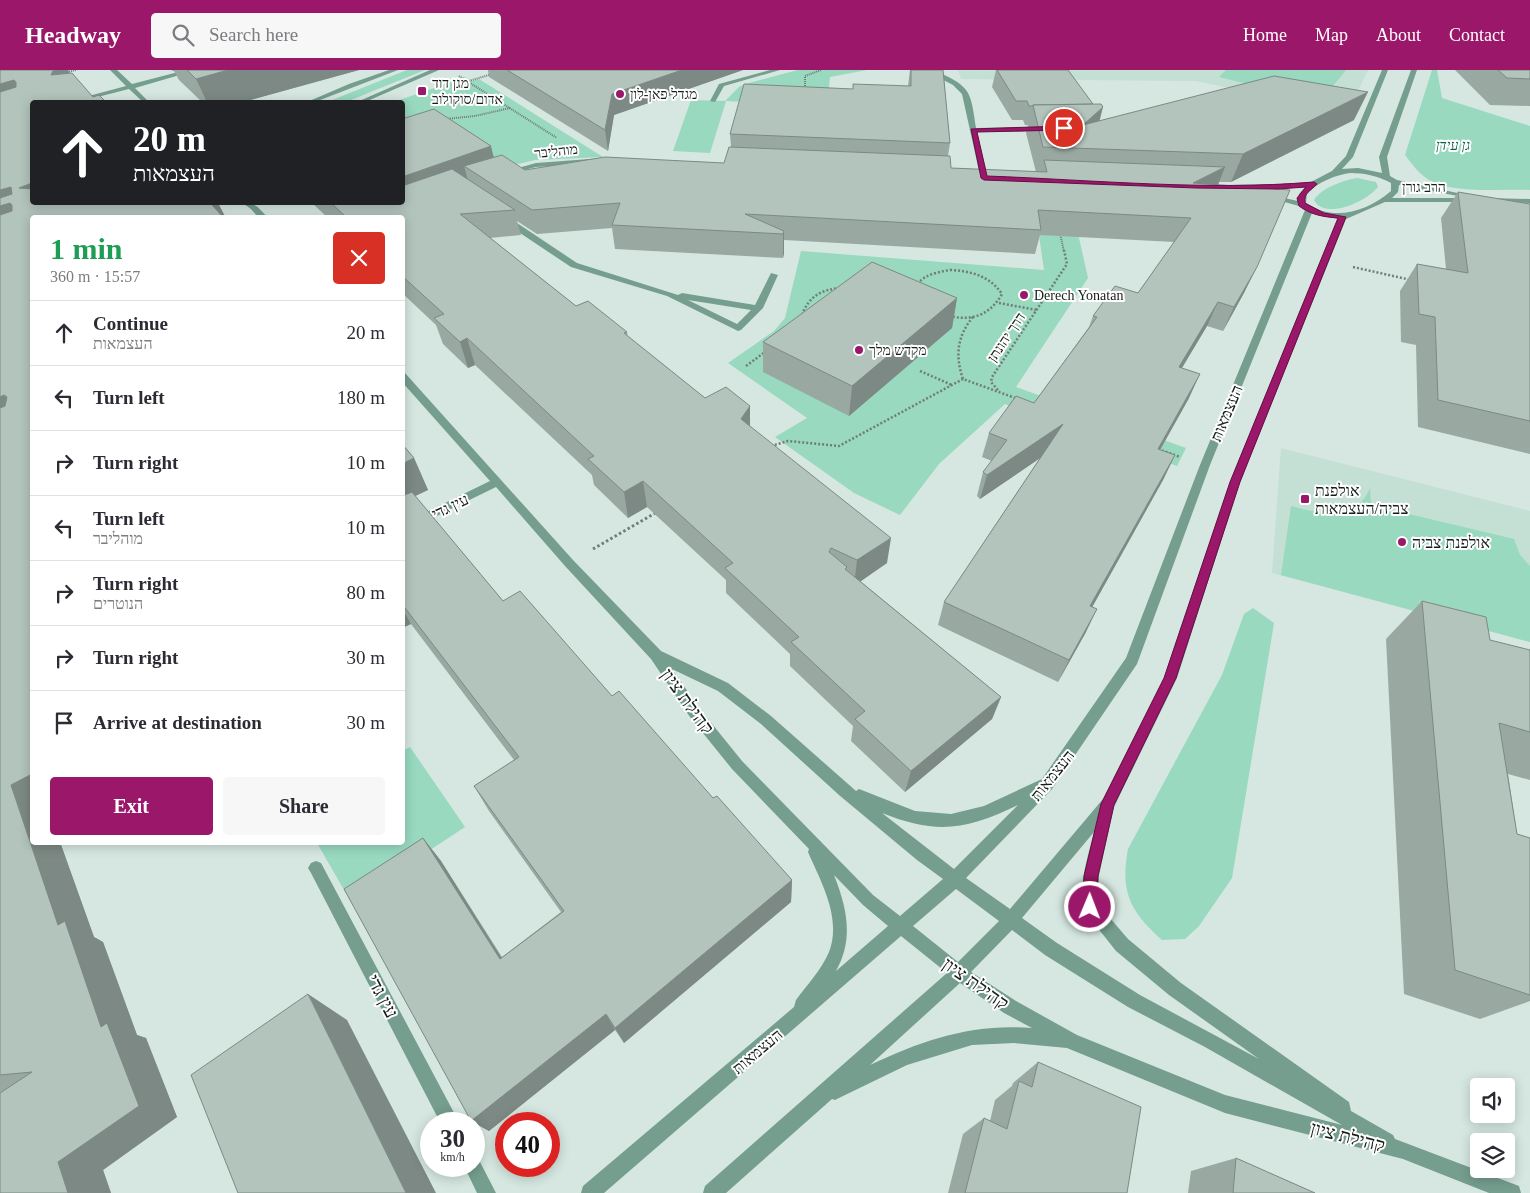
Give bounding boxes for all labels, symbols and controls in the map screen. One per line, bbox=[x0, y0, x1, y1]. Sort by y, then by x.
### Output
search box bbox=[151, 13, 501, 58]
icon: search bbox=[169, 21, 197, 49]
text: Headway bbox=[25, 22, 121, 48]
text: Search here bbox=[209, 24, 298, 45]
text: Home bbox=[1243, 25, 1287, 45]
text: Map bbox=[1315, 25, 1348, 45]
text: About bbox=[1376, 25, 1421, 45]
text: Contact bbox=[1449, 25, 1505, 45]
place label: מגן דוד אדום/סוקולוב bbox=[432, 76, 503, 107]
marker: מגן דוד אדום/סוקולוב bbox=[416, 85, 428, 97]
place label: מגדל פאן-לון bbox=[630, 87, 697, 102]
marker: מגדל פאן-לון bbox=[614, 88, 626, 100]
pin bbox=[1043, 107, 1085, 149]
icon: arrive bbox=[1050, 114, 1078, 142]
icon: ahead bbox=[50, 120, 115, 185]
text: 20 m bbox=[133, 120, 206, 159]
park label: גן עידן bbox=[1436, 138, 1470, 153]
street label: מוהליבר bbox=[533, 142, 579, 161]
text: העצמאות bbox=[133, 161, 215, 186]
street label: הרב גורן bbox=[1402, 180, 1446, 195]
text: 1 min bbox=[50, 232, 123, 265]
button: close bbox=[333, 232, 385, 284]
text: 360 m · 15:57 bbox=[50, 268, 140, 285]
place label: Derech Yonatan bbox=[1034, 288, 1123, 303]
marker: Derech Yonatan bbox=[1018, 289, 1030, 301]
street label: דרך יהונתן bbox=[985, 310, 1028, 365]
text: Continue bbox=[93, 313, 168, 334]
icon: ahead bbox=[50, 319, 78, 347]
text: 20 m bbox=[346, 322, 385, 343]
text: העצמאות bbox=[93, 335, 153, 352]
place label: מקדש מלך bbox=[869, 343, 927, 358]
marker: מקדש מלך bbox=[853, 344, 865, 356]
street label: העצמאות bbox=[1207, 382, 1246, 444]
icon: left bbox=[50, 384, 78, 412]
text: Turn left bbox=[93, 387, 165, 408]
text: 180 m bbox=[337, 387, 385, 408]
icon: right bbox=[50, 449, 78, 477]
text: Turn right bbox=[93, 452, 178, 473]
text: 10 m bbox=[346, 452, 385, 473]
place label: אולפנת צביה/העצמאות bbox=[1315, 482, 1409, 517]
street label: עין גדי bbox=[429, 490, 471, 523]
marker: אולפנת צביה/העצמאות bbox=[1299, 493, 1311, 505]
text: Turn left bbox=[93, 508, 165, 529]
icon: left bbox=[50, 514, 78, 542]
text: 10 m bbox=[346, 517, 385, 538]
text: מוהליבר bbox=[93, 530, 143, 547]
place label: אולפנת צביה bbox=[1412, 534, 1490, 551]
marker: אולפנת צביה bbox=[1396, 536, 1408, 548]
text: Turn right bbox=[93, 573, 178, 594]
icon: right bbox=[50, 579, 78, 607]
text: 80 m bbox=[346, 582, 385, 603]
text: הנוטרים bbox=[93, 595, 143, 612]
icon: right bbox=[50, 644, 78, 672]
text: Turn right bbox=[93, 647, 178, 668]
text: 30 m bbox=[346, 647, 385, 668]
street label: קהילת ציון bbox=[657, 664, 718, 738]
icon: arrive bbox=[50, 709, 78, 737]
text: Arrive at destination bbox=[93, 712, 262, 733]
text: 30 m bbox=[346, 712, 385, 733]
street label: העצמאות bbox=[1027, 747, 1078, 804]
button: Exit bbox=[50, 777, 213, 835]
button: Share bbox=[223, 777, 385, 835]
position arrow bbox=[1063, 880, 1115, 932]
street label: קהילת ציון bbox=[939, 953, 1013, 1014]
street label: עין גדי bbox=[363, 971, 403, 1021]
street label: העצמאות bbox=[729, 1026, 786, 1077]
map controls bbox=[1470, 1078, 1515, 1178]
button: sound bbox=[1470, 1078, 1515, 1123]
speed limit sign: 40 bbox=[495, 1112, 560, 1177]
street label: קהילת ציון bbox=[1308, 1117, 1387, 1156]
text: 30 bbox=[440, 1125, 465, 1152]
button: layers bbox=[1470, 1133, 1515, 1178]
text: km/h bbox=[440, 1150, 465, 1164]

